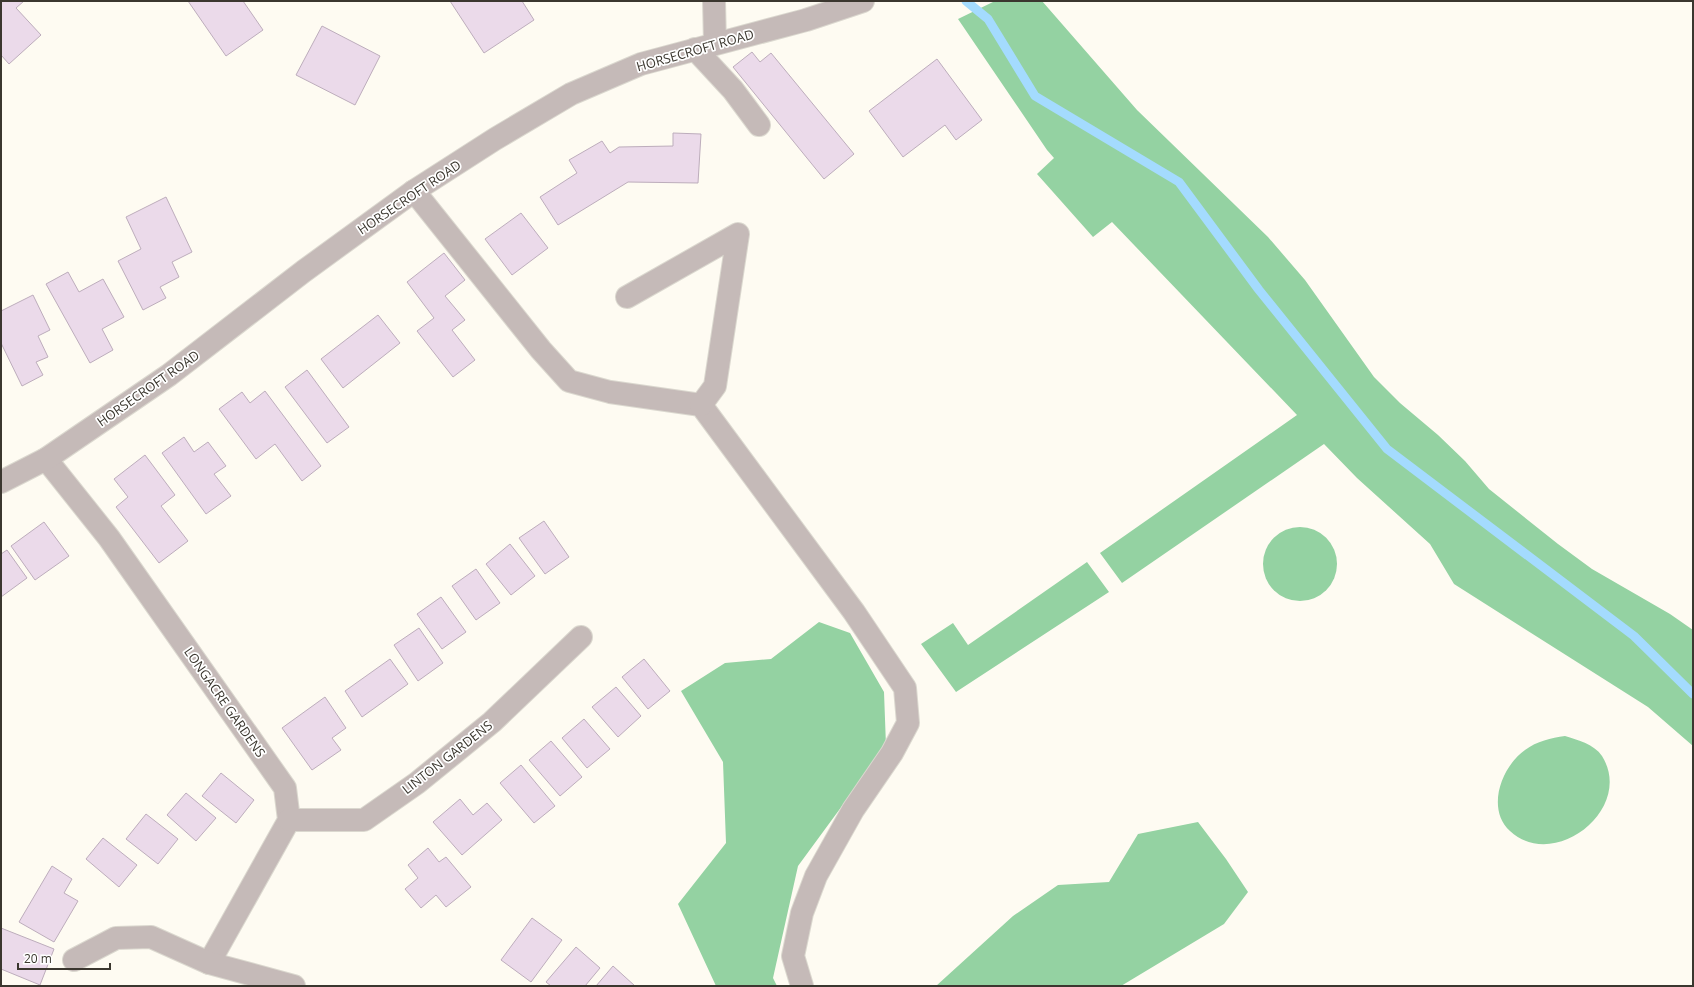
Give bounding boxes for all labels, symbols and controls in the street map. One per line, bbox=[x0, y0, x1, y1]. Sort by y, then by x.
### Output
street label: HORSECROFT ROAD bbox=[634, 25, 756, 75]
street label: HORSECROFT ROAD bbox=[354, 156, 464, 238]
street label: HORSECROFT ROAD bbox=[93, 346, 203, 430]
street label: LONGACRE GARDENS bbox=[180, 643, 270, 761]
street label: LINTON GARDENS bbox=[398, 716, 496, 798]
scale bar bbox=[18, 945, 110, 971]
text: 20 m bbox=[24, 950, 52, 967]

